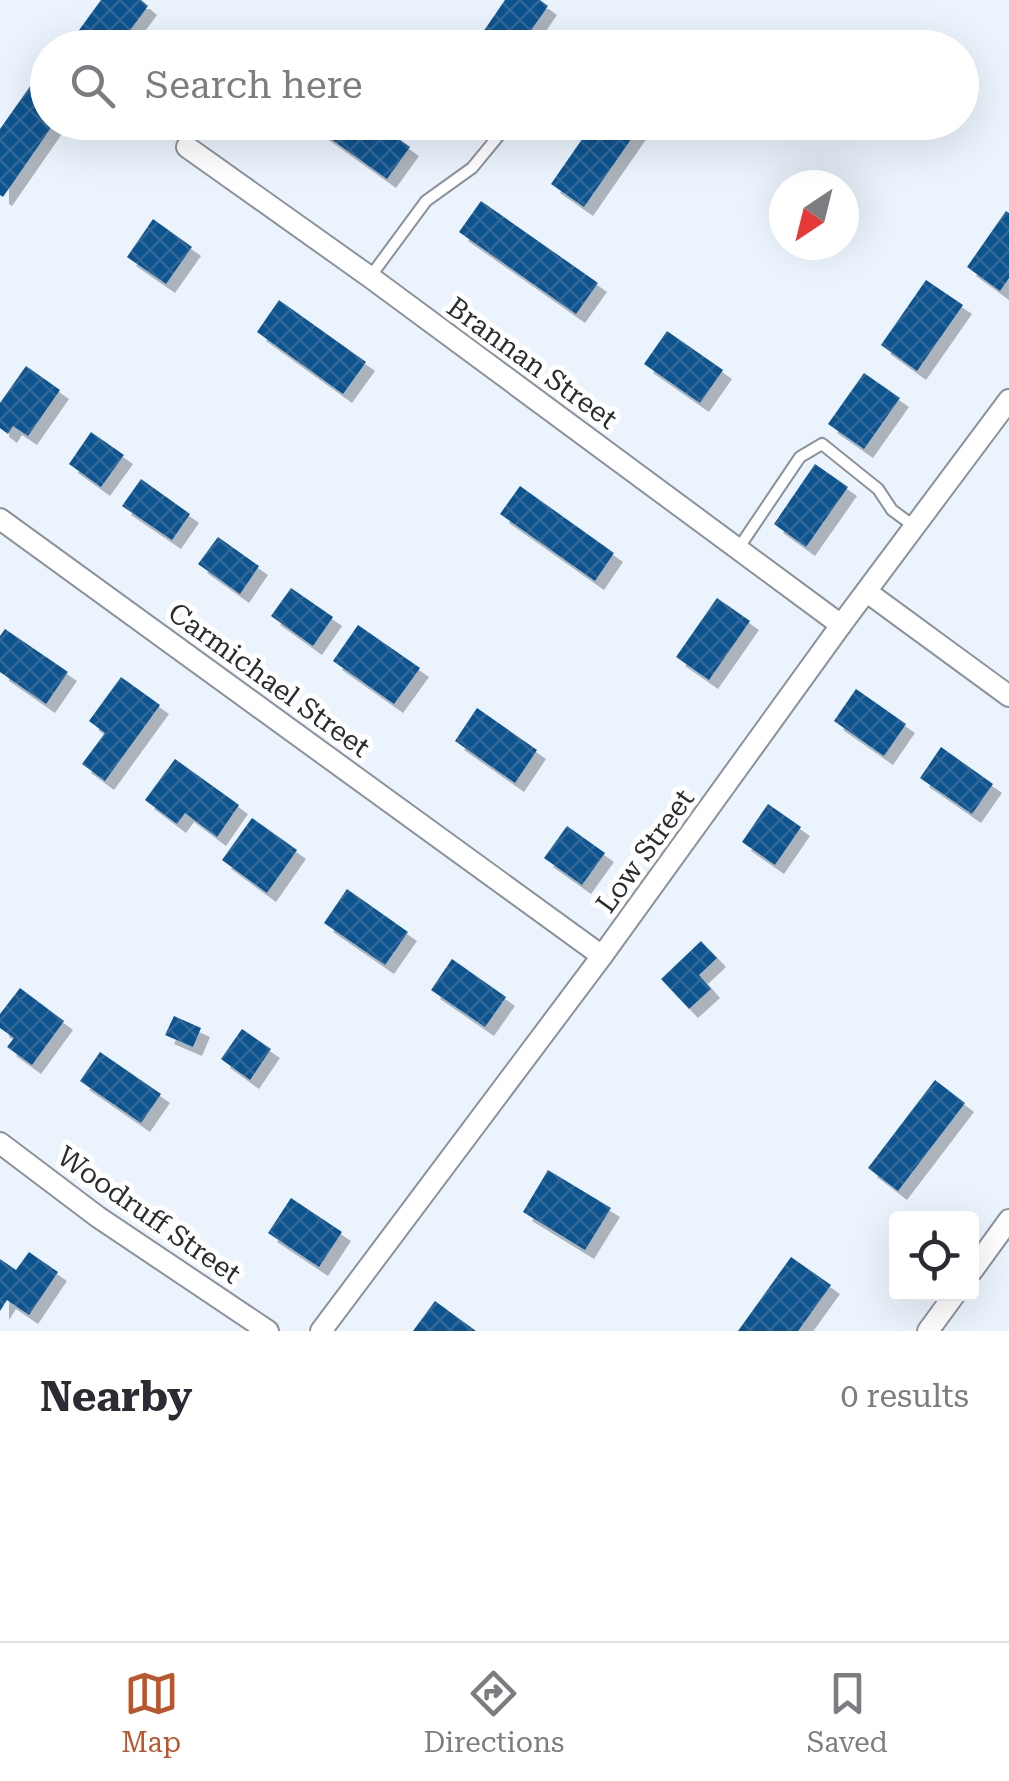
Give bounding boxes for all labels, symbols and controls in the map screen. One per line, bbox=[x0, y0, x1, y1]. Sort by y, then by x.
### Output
search box bbox=[30, 30, 979, 140]
icon: search bbox=[65, 58, 120, 113]
text: Search here bbox=[145, 63, 363, 107]
north arrow bbox=[769, 170, 859, 260]
street label: Brannan Street bbox=[441, 290, 623, 436]
street label: Carmichael Street bbox=[162, 596, 376, 764]
street label: Low Street bbox=[589, 783, 701, 919]
street label: Woodruff Street bbox=[51, 1139, 247, 1291]
map controls bbox=[889, 1211, 979, 1301]
button: locate bbox=[889, 1211, 979, 1301]
text: Nearby bbox=[40, 1372, 192, 1421]
text: 0 results bbox=[841, 1377, 969, 1415]
tab: Map bbox=[121, 1666, 181, 1759]
tab: Directions bbox=[423, 1666, 564, 1759]
tab: Saved bbox=[807, 1666, 888, 1759]

